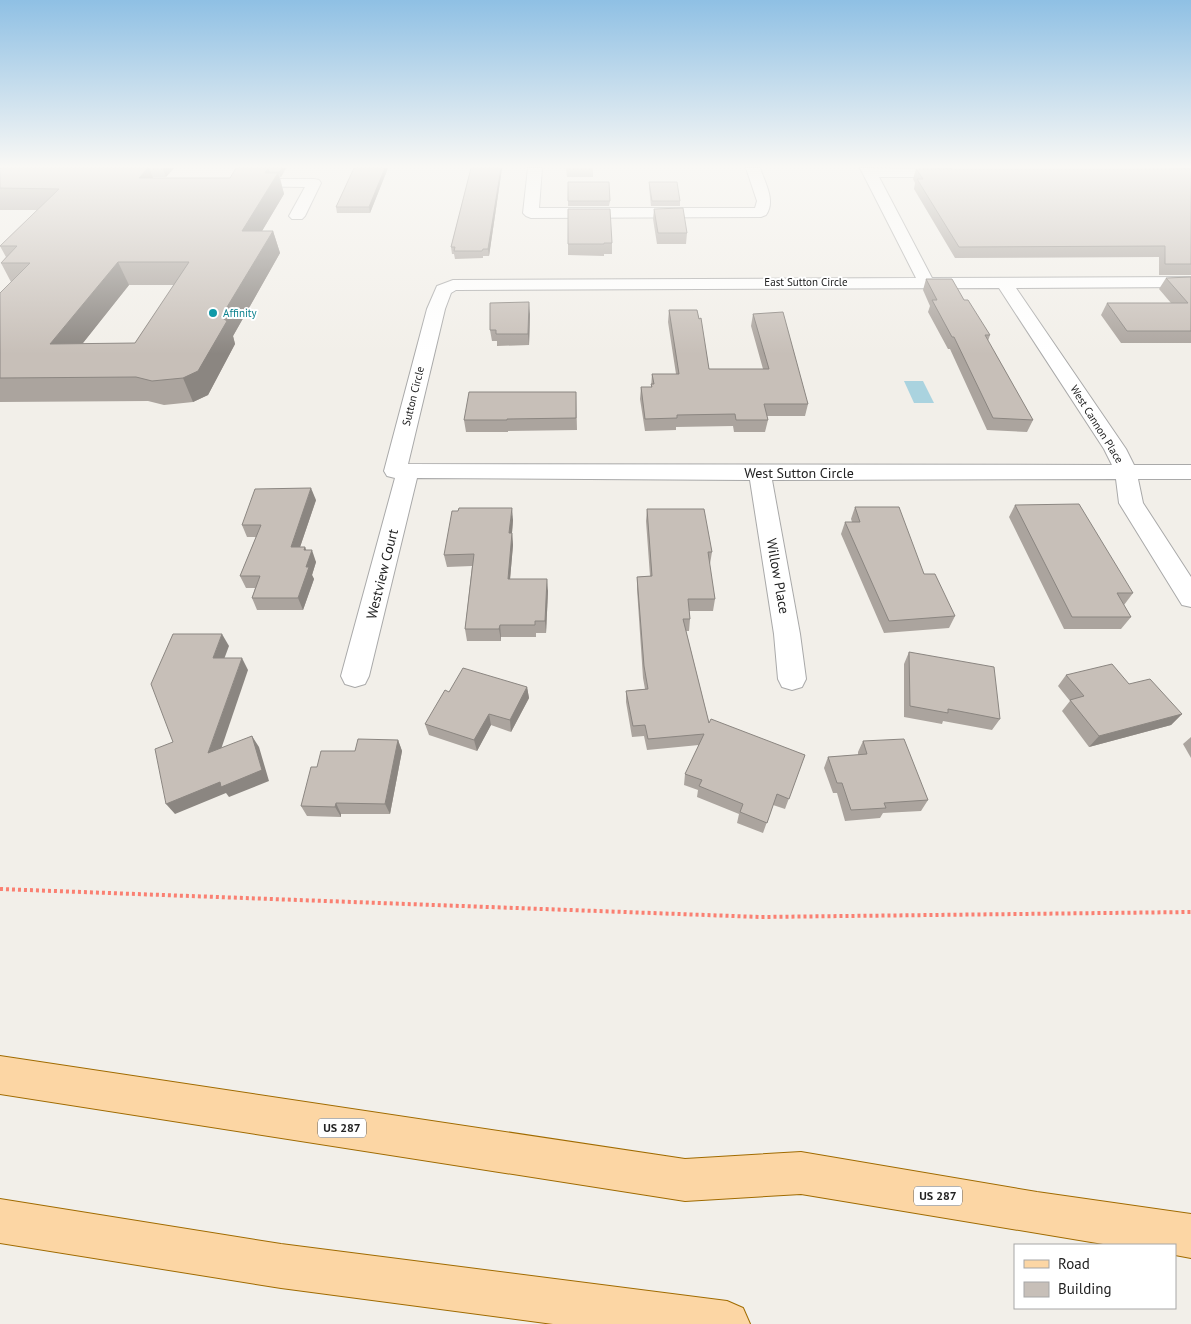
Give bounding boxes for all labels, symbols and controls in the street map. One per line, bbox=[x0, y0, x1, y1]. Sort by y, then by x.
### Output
street label: East Sutton Circle bbox=[764, 275, 848, 289]
place label: Affinity bbox=[223, 306, 258, 320]
marker: Affinity bbox=[207, 307, 219, 319]
street label: Sutton Circle bbox=[399, 364, 427, 427]
street label: West Cannon Place bbox=[1067, 383, 1127, 466]
street label: West Sutton Circle bbox=[744, 464, 854, 482]
street label: Westview Court bbox=[362, 527, 402, 621]
street label: Willow Place bbox=[762, 537, 794, 615]
road number: US 287 bbox=[318, 1118, 366, 1138]
road number: US 287 bbox=[914, 1186, 962, 1206]
legend bbox=[1014, 1244, 1176, 1309]
text: Road bbox=[1058, 1254, 1090, 1273]
text: Building bbox=[1058, 1279, 1112, 1298]

